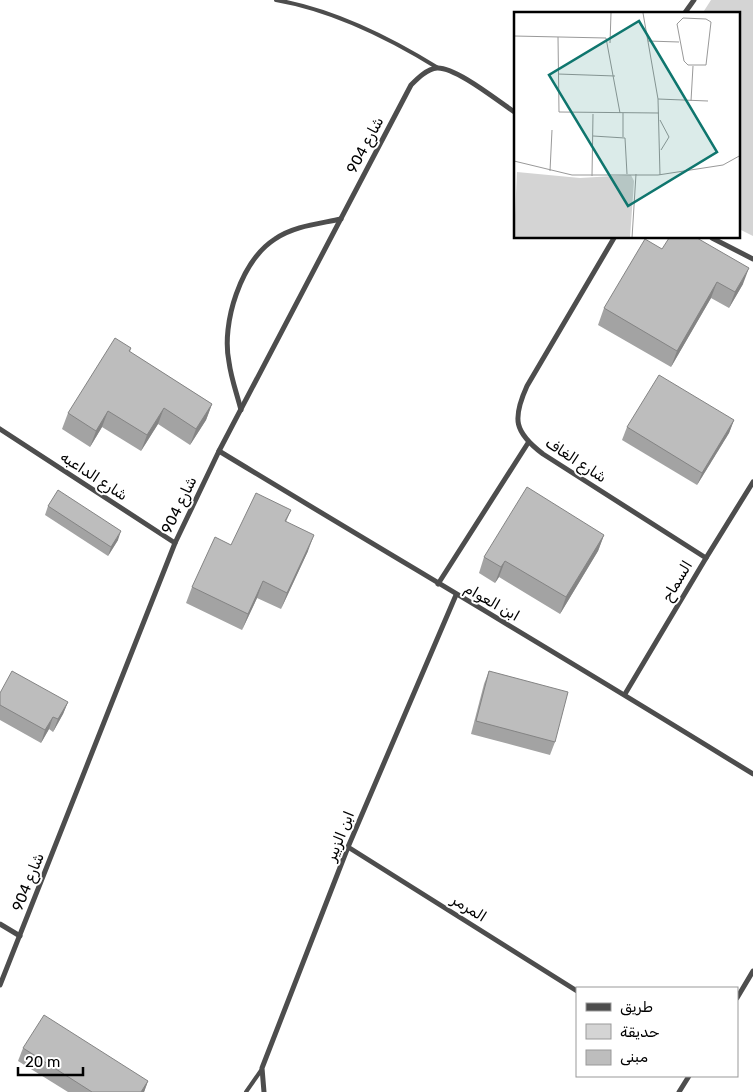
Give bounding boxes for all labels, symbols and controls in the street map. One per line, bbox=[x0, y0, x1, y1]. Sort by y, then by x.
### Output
inset map bbox=[514, 12, 740, 239]
street label: شارع 904 bbox=[343, 114, 389, 177]
street label: شارع الغاف bbox=[541, 434, 610, 488]
street label: شارع الداعبه bbox=[56, 448, 131, 506]
street label: شارع 904 bbox=[157, 473, 202, 537]
street label: السماح bbox=[658, 557, 698, 606]
street label: ابن العوام bbox=[461, 579, 523, 626]
street label: ابن الزبير bbox=[321, 808, 358, 865]
street label: شارع 904 bbox=[8, 850, 50, 915]
street label: المرمر bbox=[447, 890, 490, 926]
legend bbox=[576, 987, 738, 1077]
text: طريق bbox=[620, 998, 653, 1016]
text: حديقة bbox=[620, 1023, 660, 1041]
scale bar bbox=[18, 1044, 82, 1076]
text: مبنى bbox=[620, 1048, 648, 1066]
text: 20 m bbox=[25, 1053, 60, 1071]

